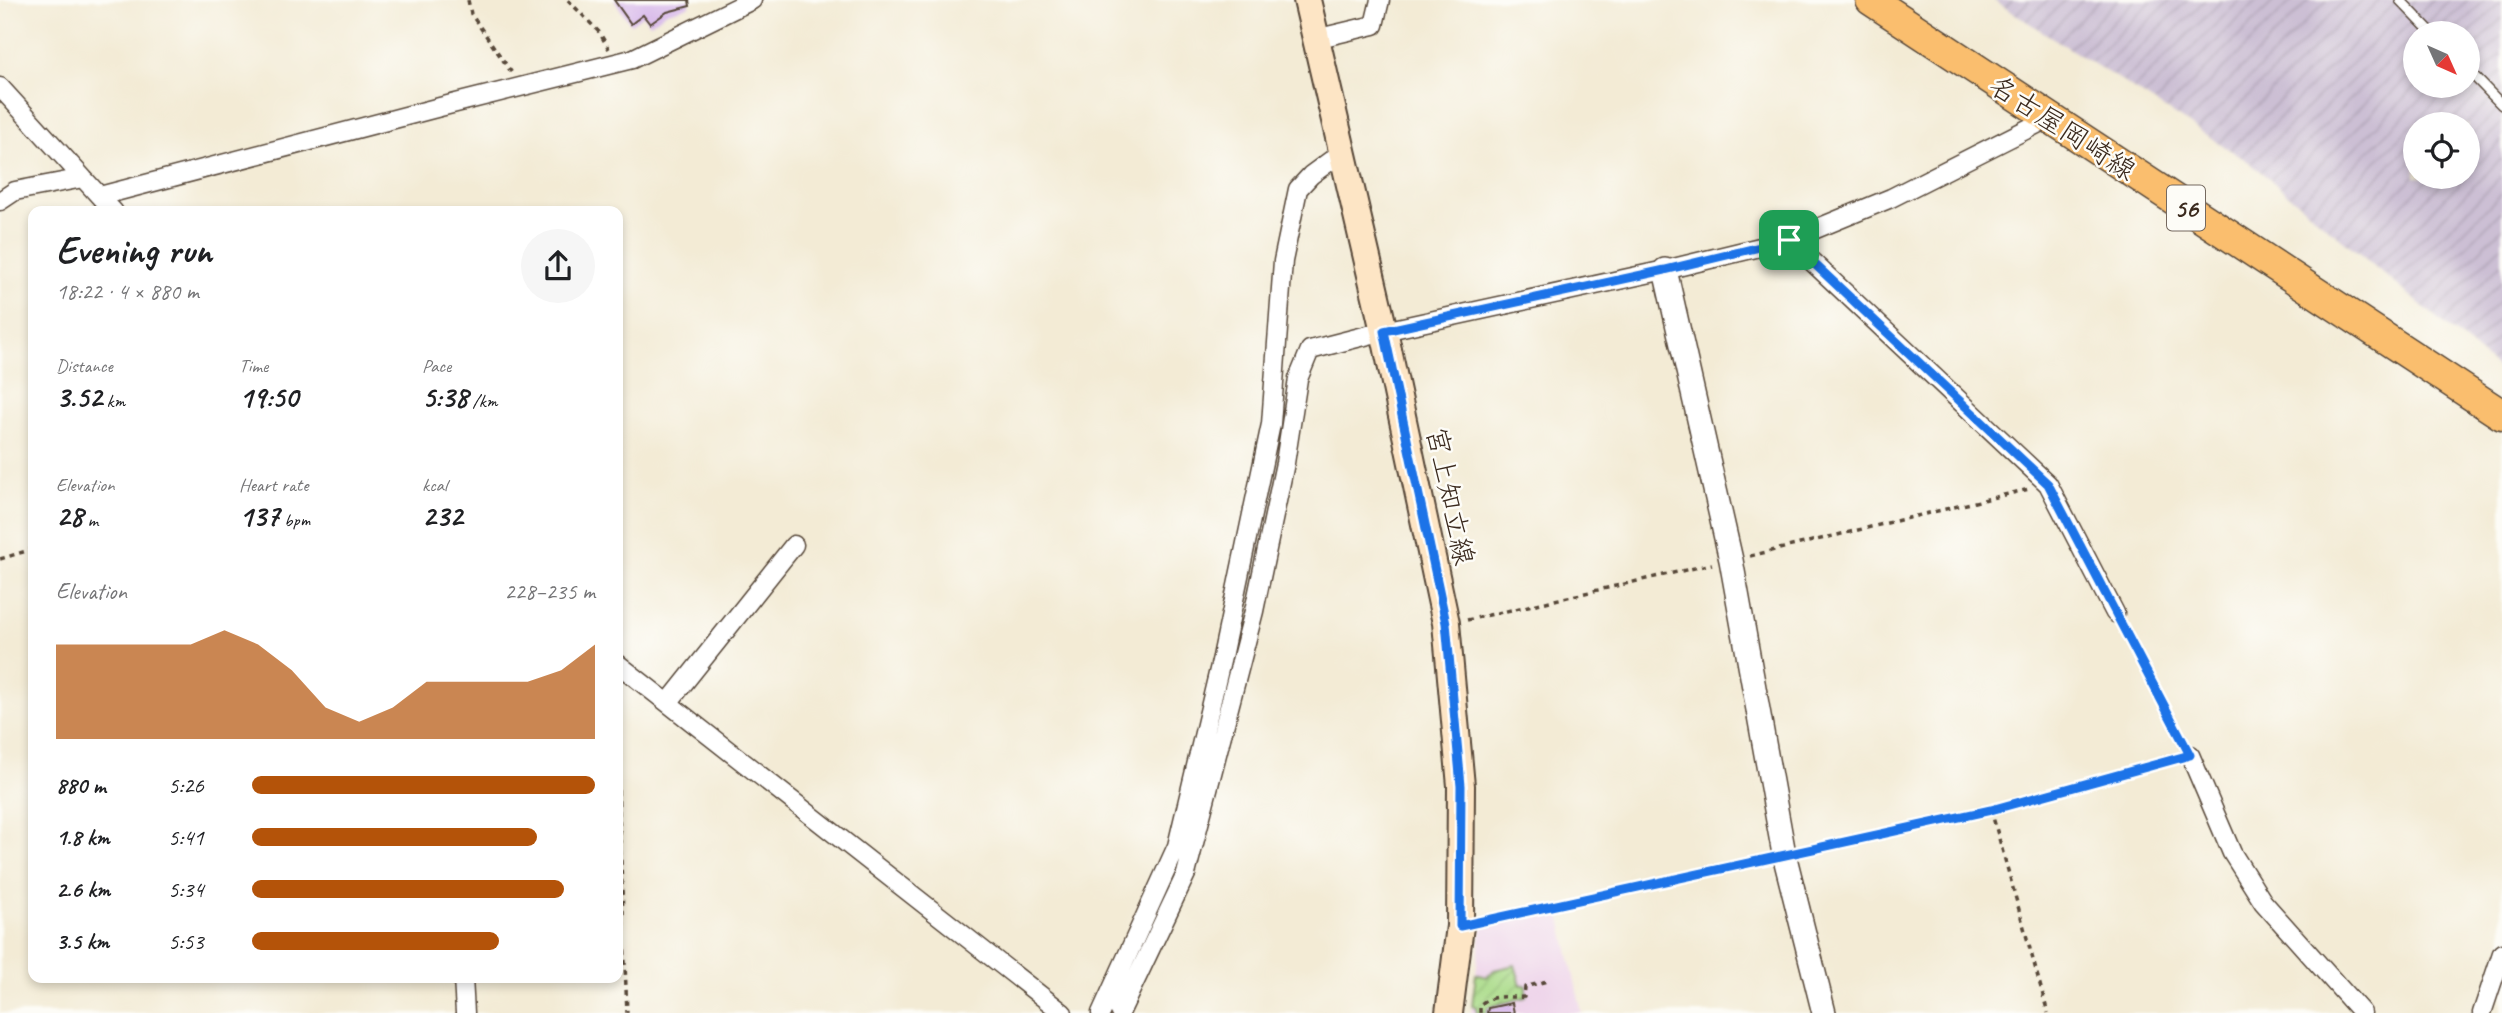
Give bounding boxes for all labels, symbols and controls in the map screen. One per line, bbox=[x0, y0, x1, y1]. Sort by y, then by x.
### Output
north arrow bbox=[2403, 21, 2480, 98]
map controls bbox=[2403, 21, 2480, 189]
street label: 名古屋岡崎線 bbox=[1983, 67, 2143, 188]
button: locate bbox=[2403, 112, 2480, 189]
road number: 56 bbox=[2167, 186, 2205, 230]
pin bbox=[1759, 210, 1819, 270]
icon: arrive bbox=[1770, 221, 1808, 259]
text: Evening run bbox=[56, 227, 212, 274]
button: share bbox=[521, 229, 595, 303]
text: 18:22 · 4 × 880 m bbox=[56, 277, 199, 306]
text: Distance bbox=[56, 354, 113, 378]
text: Time bbox=[239, 354, 268, 378]
text: Pace bbox=[422, 354, 451, 378]
text: 3.52 bbox=[56, 378, 102, 416]
text: 19:50 bbox=[239, 378, 298, 416]
text: 5:38 bbox=[422, 378, 468, 416]
text: km bbox=[102, 389, 125, 413]
text: /km bbox=[468, 389, 497, 413]
street label: 宮上知立線 bbox=[1419, 424, 1482, 568]
text: Elevation bbox=[56, 473, 114, 497]
text: Heart rate bbox=[239, 473, 308, 497]
text: kcal bbox=[422, 473, 447, 497]
text: 28 bbox=[56, 497, 83, 535]
text: 137 bbox=[239, 497, 279, 535]
text: 232 bbox=[422, 497, 463, 535]
text: m bbox=[83, 508, 98, 532]
text: bpm bbox=[279, 508, 310, 532]
text: Elevation bbox=[56, 577, 127, 606]
text: 228–235 m bbox=[504, 577, 595, 606]
text: 880 m bbox=[56, 771, 106, 800]
text: 5:26 bbox=[168, 771, 204, 800]
text: 1.8 km bbox=[56, 823, 110, 852]
text: 5:41 bbox=[168, 823, 204, 852]
text: 2.6 km bbox=[56, 875, 110, 904]
text: 5:34 bbox=[168, 875, 204, 904]
text: 3.5 km bbox=[56, 927, 109, 956]
text: 5:53 bbox=[168, 927, 204, 956]

